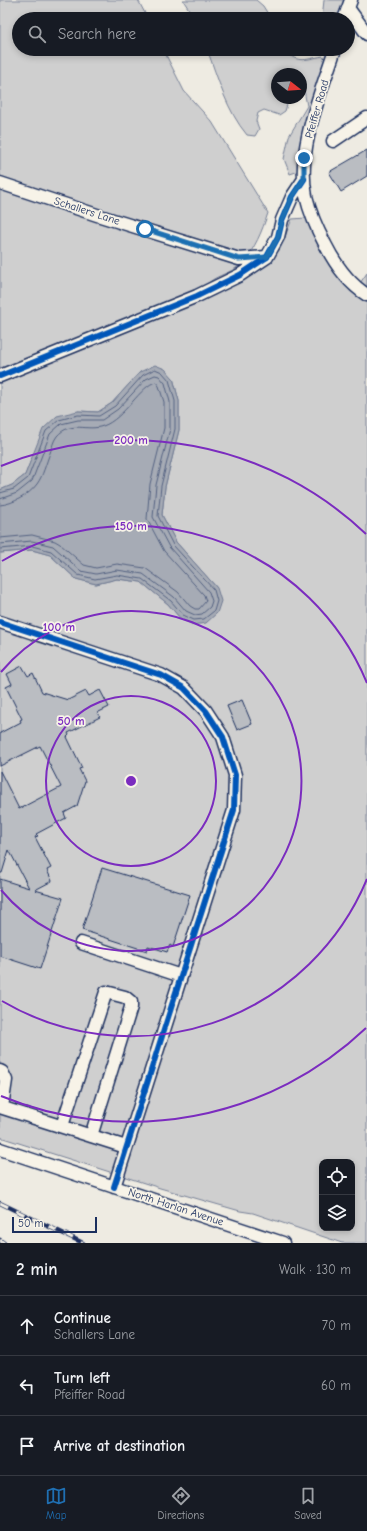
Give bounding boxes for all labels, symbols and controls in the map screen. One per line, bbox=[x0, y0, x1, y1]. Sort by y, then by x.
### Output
search box bbox=[12, 12, 355, 56]
icon: search bbox=[26, 23, 48, 45]
text: Search here bbox=[58, 25, 136, 43]
north arrow bbox=[271, 68, 307, 104]
street label: Pfeiffer Road bbox=[302, 78, 332, 140]
route end bbox=[295, 149, 313, 167]
street label: Schallers Lane bbox=[52, 194, 122, 228]
route start bbox=[136, 220, 154, 238]
text: 200 m bbox=[114, 433, 148, 447]
text: 150 m bbox=[115, 519, 147, 533]
text: 100 m bbox=[43, 620, 75, 634]
text: 50 m bbox=[57, 714, 85, 728]
centre of rings bbox=[124, 774, 138, 788]
map controls bbox=[319, 1159, 355, 1231]
button: locate bbox=[319, 1159, 355, 1195]
street label: North Harlan Avenue bbox=[127, 1185, 226, 1229]
button: layers bbox=[319, 1195, 355, 1231]
scale bar bbox=[12, 1215, 97, 1234]
text: 50 m bbox=[18, 1217, 43, 1230]
text: 2 min bbox=[16, 1260, 57, 1279]
text: Walk · 130 m bbox=[279, 1262, 351, 1277]
text: Continue bbox=[54, 1309, 111, 1327]
icon: ahead bbox=[16, 1315, 38, 1337]
text: 70 m bbox=[322, 1318, 351, 1333]
text: Schallers Lane bbox=[54, 1327, 135, 1342]
text: Turn left bbox=[54, 1369, 110, 1387]
icon: left bbox=[16, 1375, 38, 1397]
text: 60 m bbox=[321, 1378, 351, 1393]
text: Pfeiffer Road bbox=[54, 1387, 125, 1402]
icon: arrive bbox=[16, 1435, 38, 1457]
text: Arrive at destination bbox=[54, 1437, 185, 1455]
tab: Map bbox=[45, 1485, 67, 1522]
tab: Directions bbox=[157, 1485, 204, 1522]
tab: Saved bbox=[294, 1485, 322, 1522]

